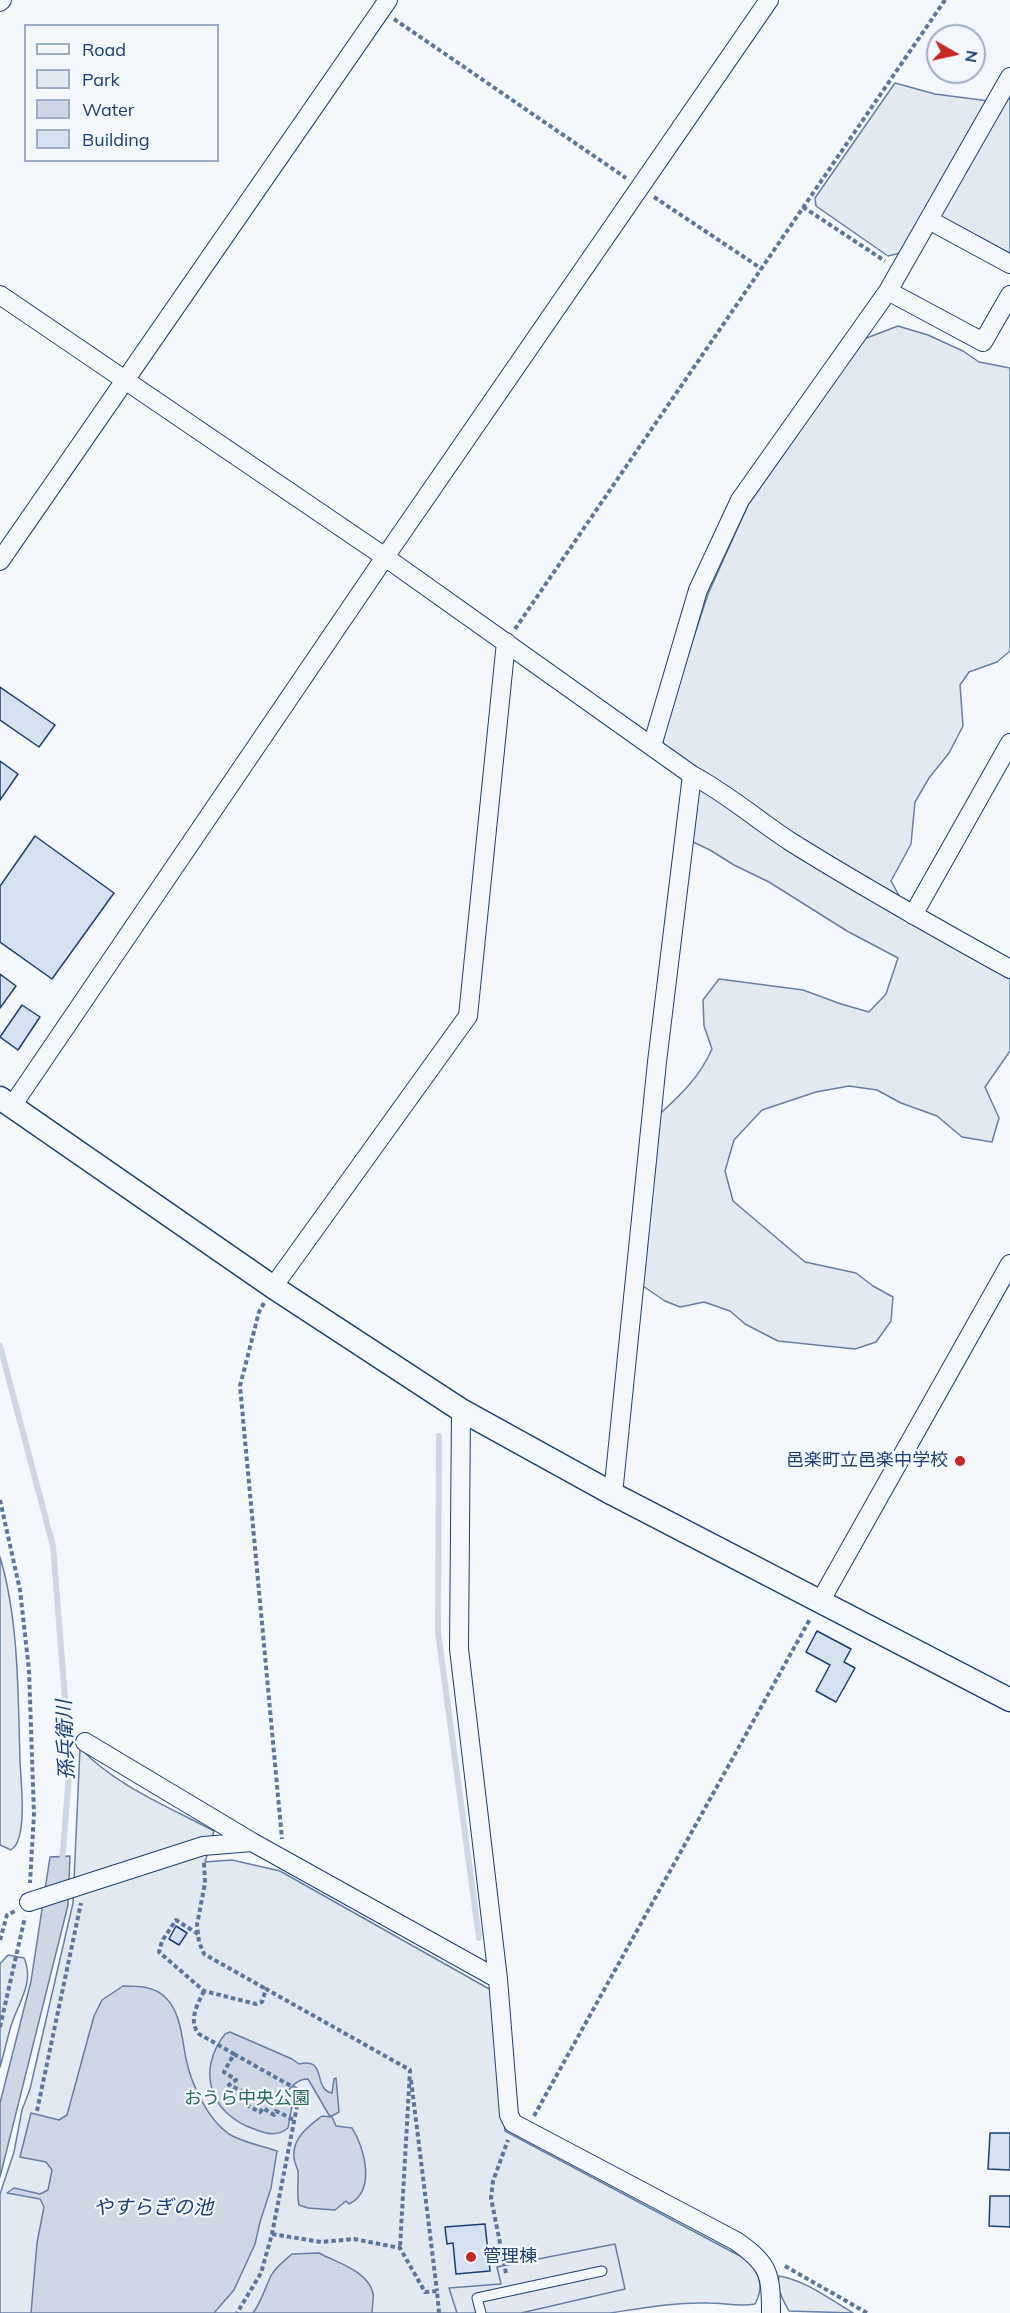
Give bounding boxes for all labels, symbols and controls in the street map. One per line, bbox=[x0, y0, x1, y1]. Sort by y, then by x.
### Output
legend bbox=[24, 24, 219, 162]
north arrow bbox=[926, 24, 986, 84]
text: Road bbox=[82, 38, 126, 61]
text: N bbox=[961, 49, 983, 64]
text: Park bbox=[82, 68, 120, 91]
text: Water bbox=[82, 98, 134, 121]
text: Building bbox=[82, 128, 150, 151]
place label: 邑楽町立邑楽中学校 bbox=[786, 1450, 948, 1472]
marker: 邑楽町立邑楽中学校 bbox=[953, 1454, 967, 1468]
water label: 孫兵衛川 bbox=[53, 1700, 79, 1780]
park label: おうら中央公園 bbox=[184, 2088, 310, 2110]
water label: やすらぎの池 bbox=[93, 2196, 213, 2220]
place label: 管理棟 bbox=[483, 2246, 537, 2268]
marker: 管理棟 bbox=[464, 2250, 478, 2264]

